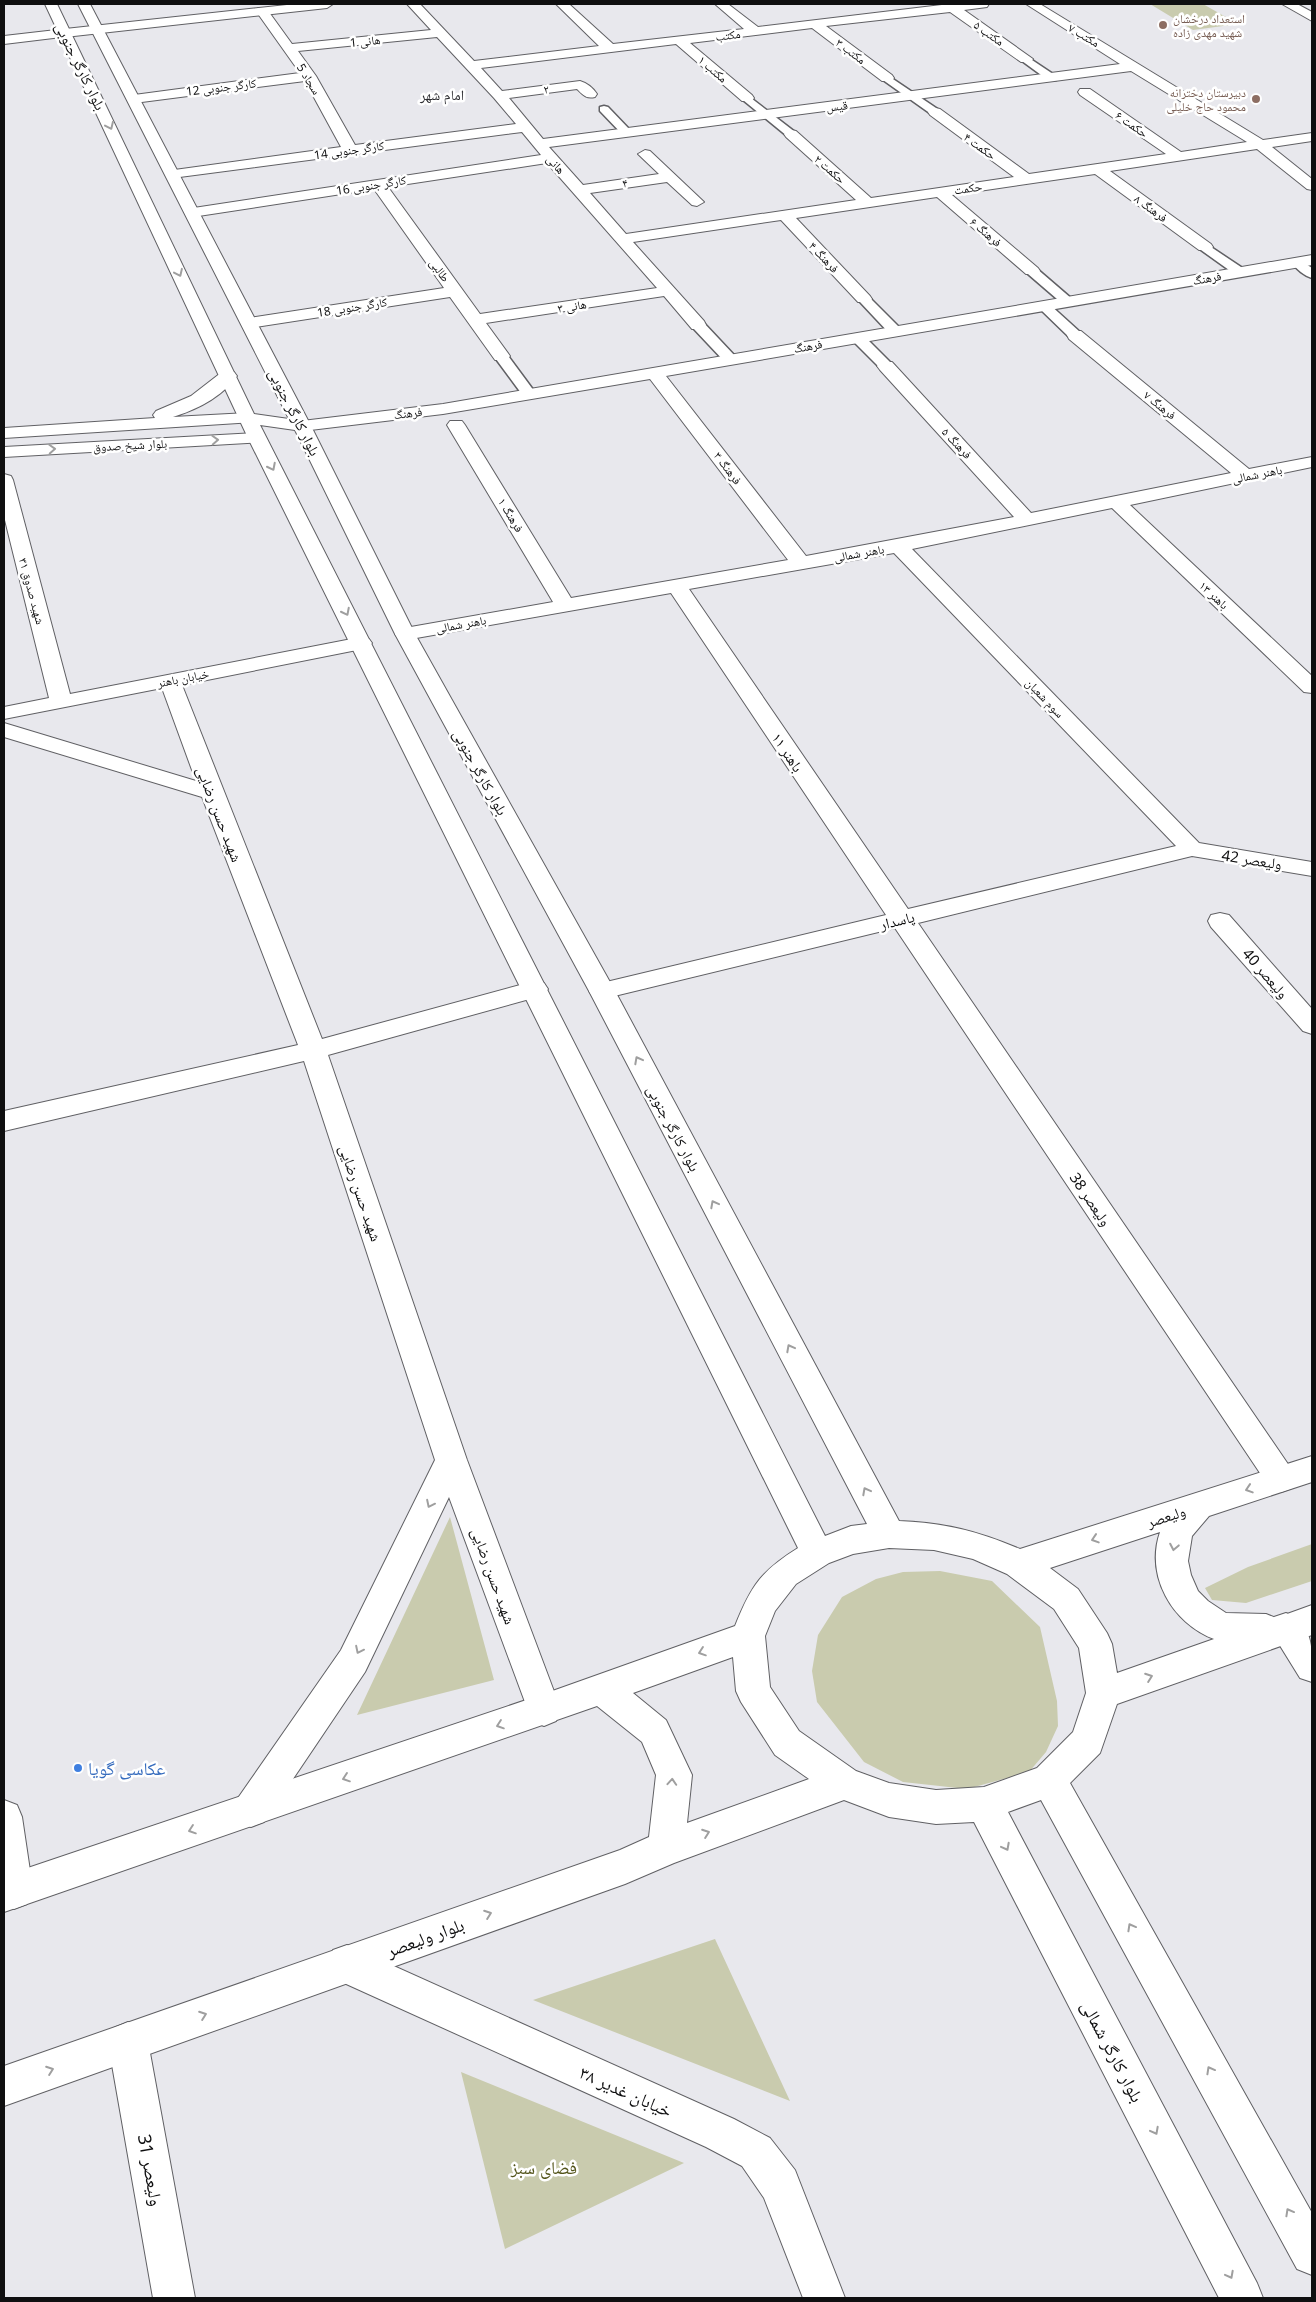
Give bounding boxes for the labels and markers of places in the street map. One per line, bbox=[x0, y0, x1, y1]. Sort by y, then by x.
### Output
place label: استعداد درخشان شهید مهدی زاده bbox=[1173, 10, 1245, 41]
marker: استعداد درخشان شهید مهدی زاده bbox=[1157, 19, 1169, 31]
place label: دبيرستان دخترانه محمود حاج خلیلی bbox=[1166, 84, 1246, 115]
marker: دبيرستان دخترانه محمود حاج خلیلی bbox=[1250, 93, 1262, 105]
place label: عکاسی گویا bbox=[88, 1756, 165, 1780]
marker: عکاسی گویا bbox=[72, 1762, 84, 1774]

